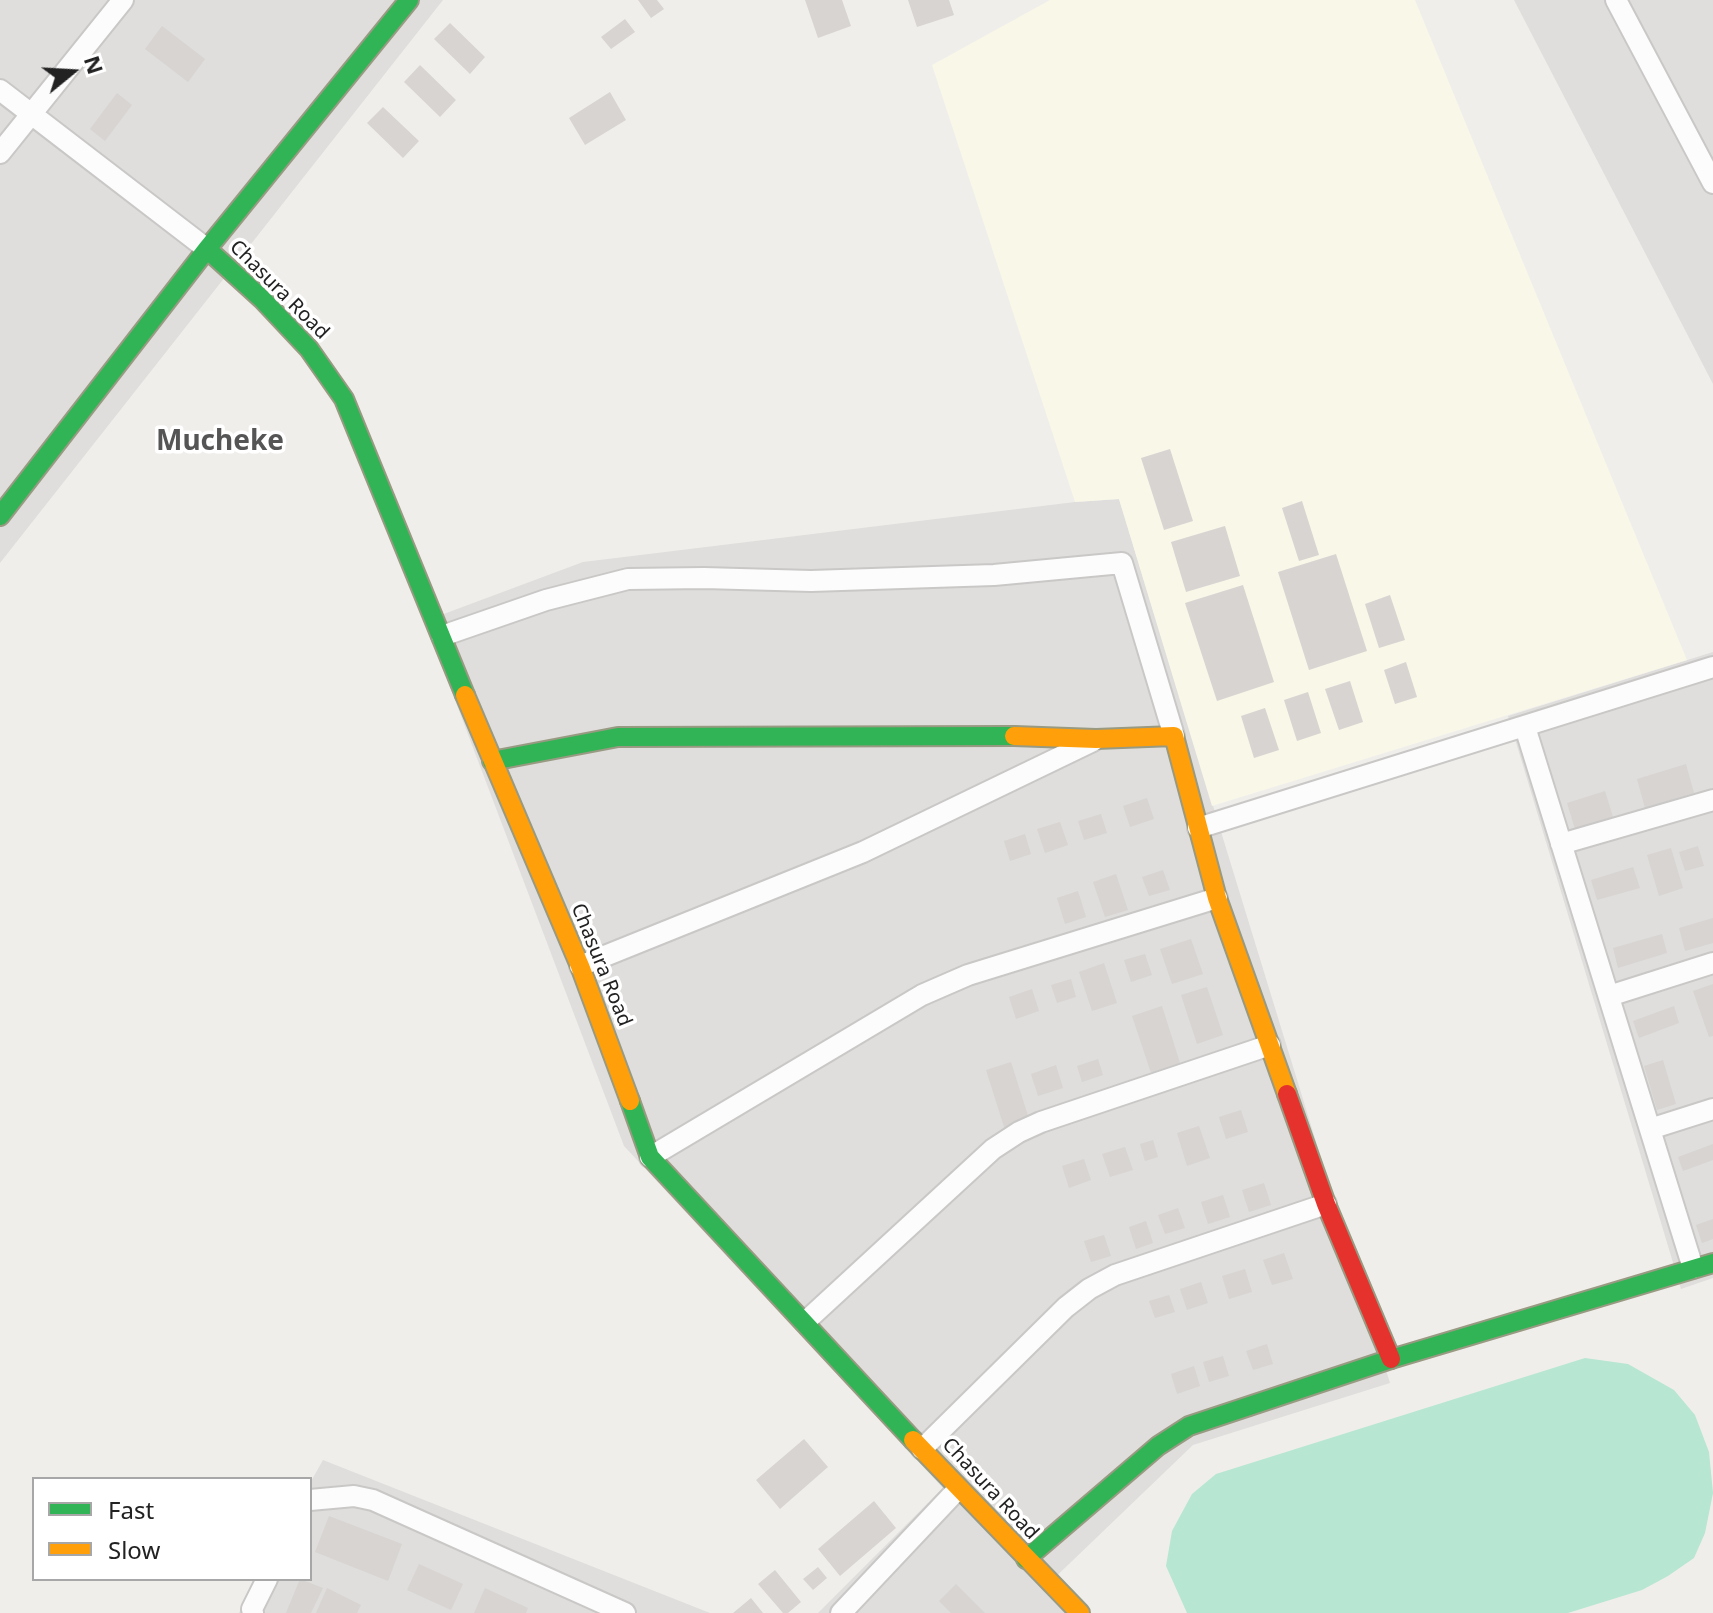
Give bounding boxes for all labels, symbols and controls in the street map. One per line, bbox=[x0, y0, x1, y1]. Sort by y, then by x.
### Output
north arrow bbox=[32, 32, 112, 112]
text: N bbox=[78, 51, 112, 78]
street label: Chasura Road bbox=[224, 235, 334, 345]
district label: Mucheke bbox=[156, 425, 284, 459]
street label: Chasura Road bbox=[565, 900, 637, 1030]
street label: Chasura Road bbox=[937, 1433, 1043, 1545]
legend bbox=[32, 1477, 312, 1581]
text: Fast bbox=[108, 1493, 154, 1526]
text: Slow bbox=[108, 1533, 160, 1566]

